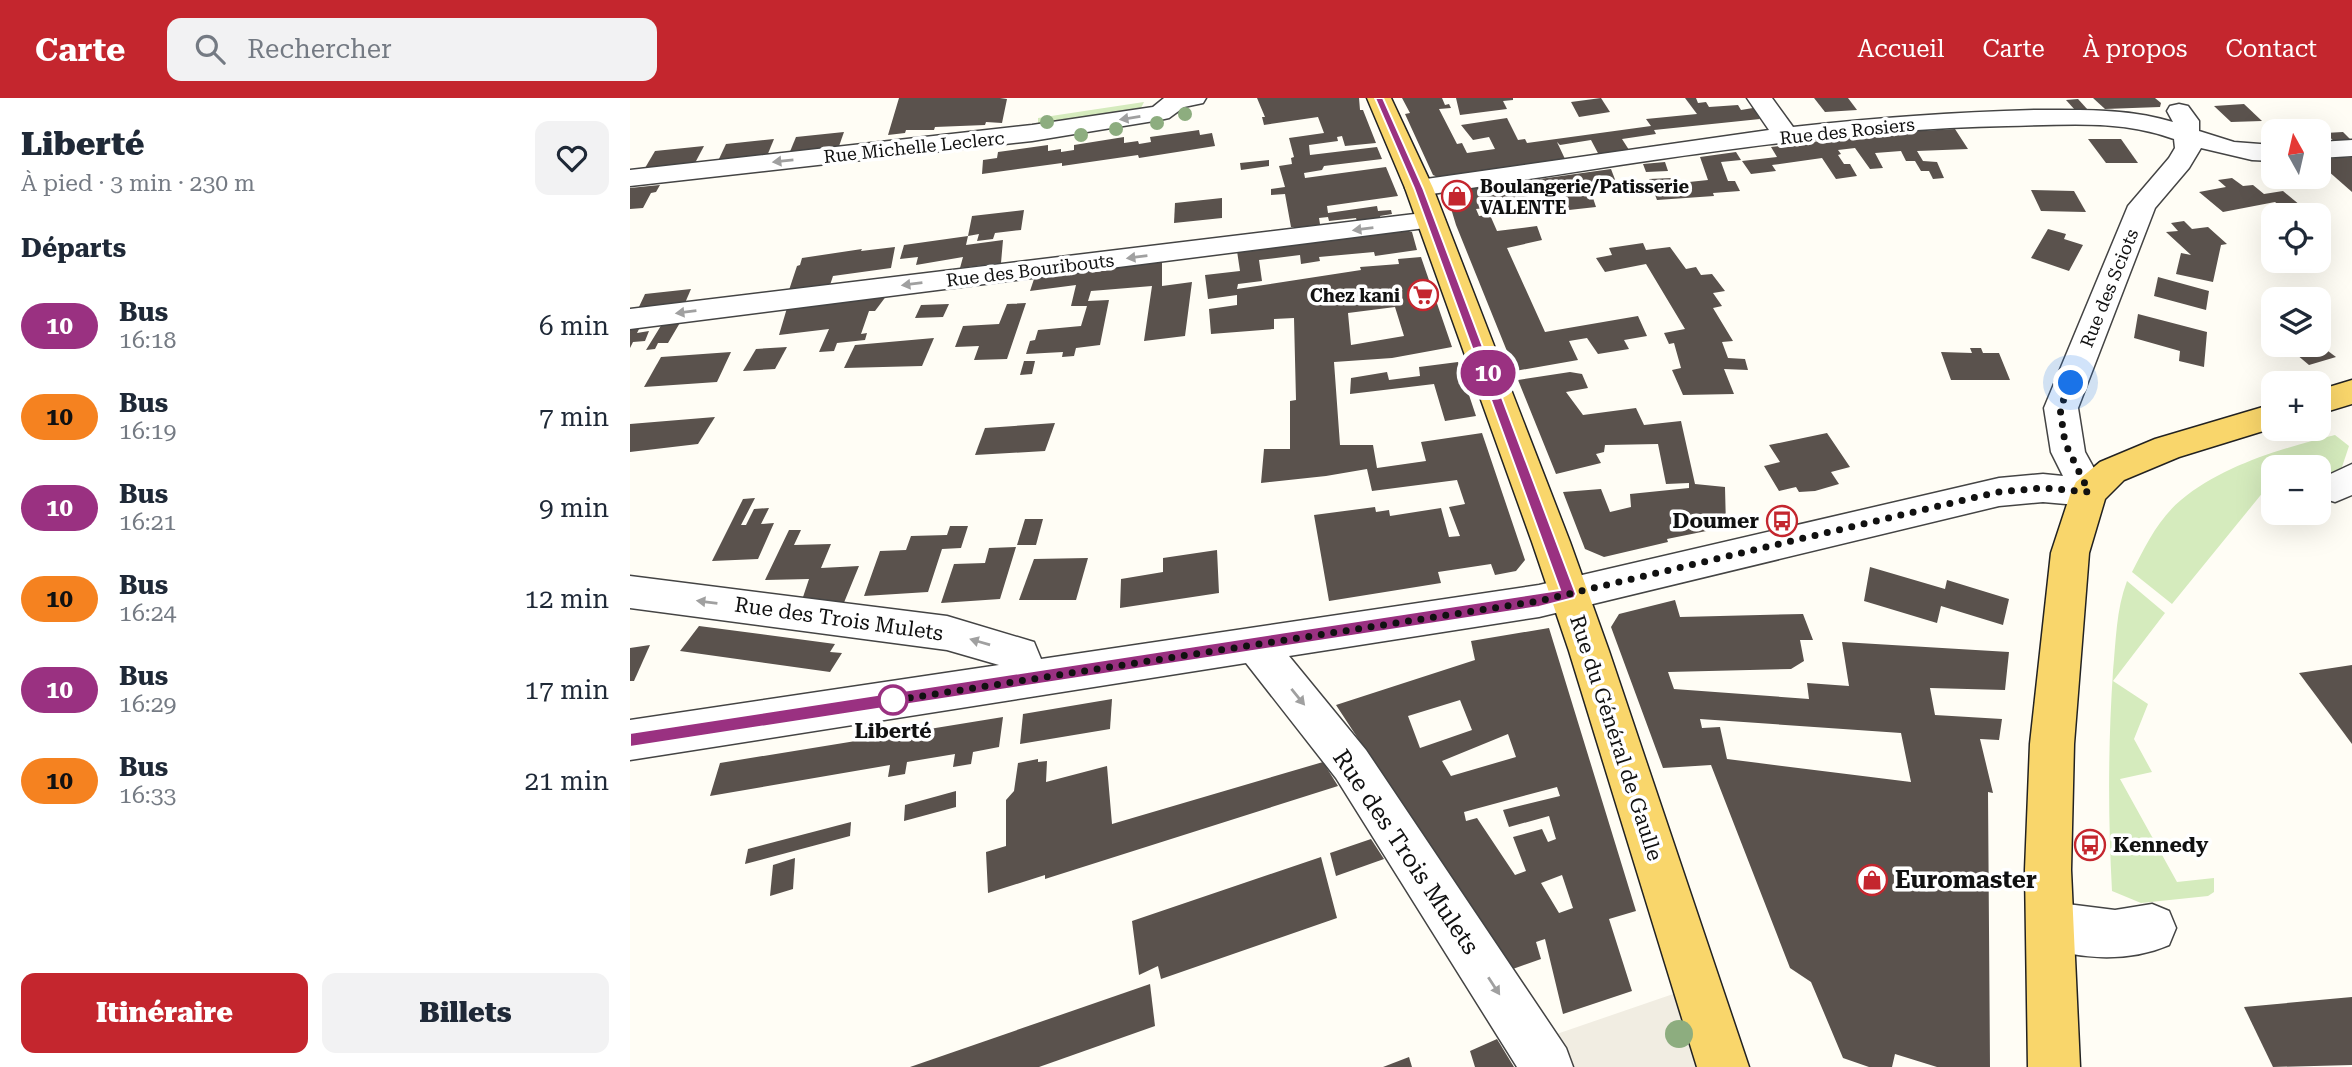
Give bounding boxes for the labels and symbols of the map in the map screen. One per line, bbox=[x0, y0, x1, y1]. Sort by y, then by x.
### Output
one-way arrow bbox=[1119, 113, 1141, 124]
street label: Rue des Rosiers bbox=[1778, 113, 1916, 149]
north arrow bbox=[2261, 119, 2331, 189]
street label: Rue Michelle Leclerc bbox=[823, 127, 1005, 167]
one-way arrow bbox=[772, 156, 794, 167]
place label: Boulangerie/Patisserie VALENTE bbox=[1480, 176, 1689, 218]
shop icon: Boulangerie/Patisserie VALENTE bbox=[1440, 179, 1474, 213]
one-way arrow bbox=[1352, 223, 1374, 234]
street label: Rue des Sciots bbox=[2076, 226, 2142, 350]
street label: Rue des Bouribouts bbox=[945, 249, 1115, 291]
one-way arrow bbox=[1126, 251, 1148, 262]
supermarket icon: Chez kani bbox=[1406, 278, 1440, 312]
one-way arrow bbox=[900, 279, 922, 290]
place label: Chez kani bbox=[1310, 285, 1400, 306]
one-way arrow bbox=[675, 307, 697, 318]
line badge: 10 bbox=[1456, 350, 1519, 396]
your location bbox=[2053, 365, 2088, 400]
bus stop icon: Doumer bbox=[1765, 504, 1799, 538]
place label: Doumer bbox=[1673, 509, 1759, 533]
street label: Rue des Trois Mulets bbox=[733, 592, 945, 646]
one-way arrow bbox=[695, 596, 717, 607]
street label: Rue du Général de Gaulle bbox=[1565, 612, 1667, 864]
one-way arrow bbox=[969, 637, 990, 647]
marker: Liberté bbox=[878, 685, 908, 715]
one-way arrow bbox=[1290, 688, 1305, 706]
place label: Liberté bbox=[854, 719, 932, 743]
street label: Rue des Trois Mulets bbox=[1327, 744, 1485, 960]
bus stop icon: Kennedy bbox=[2073, 828, 2107, 862]
place label: Kennedy bbox=[2113, 833, 2209, 857]
shop icon: Euromaster bbox=[1855, 863, 1889, 897]
place label: Euromaster bbox=[1895, 866, 2037, 894]
one-way arrow bbox=[1488, 977, 1501, 996]

